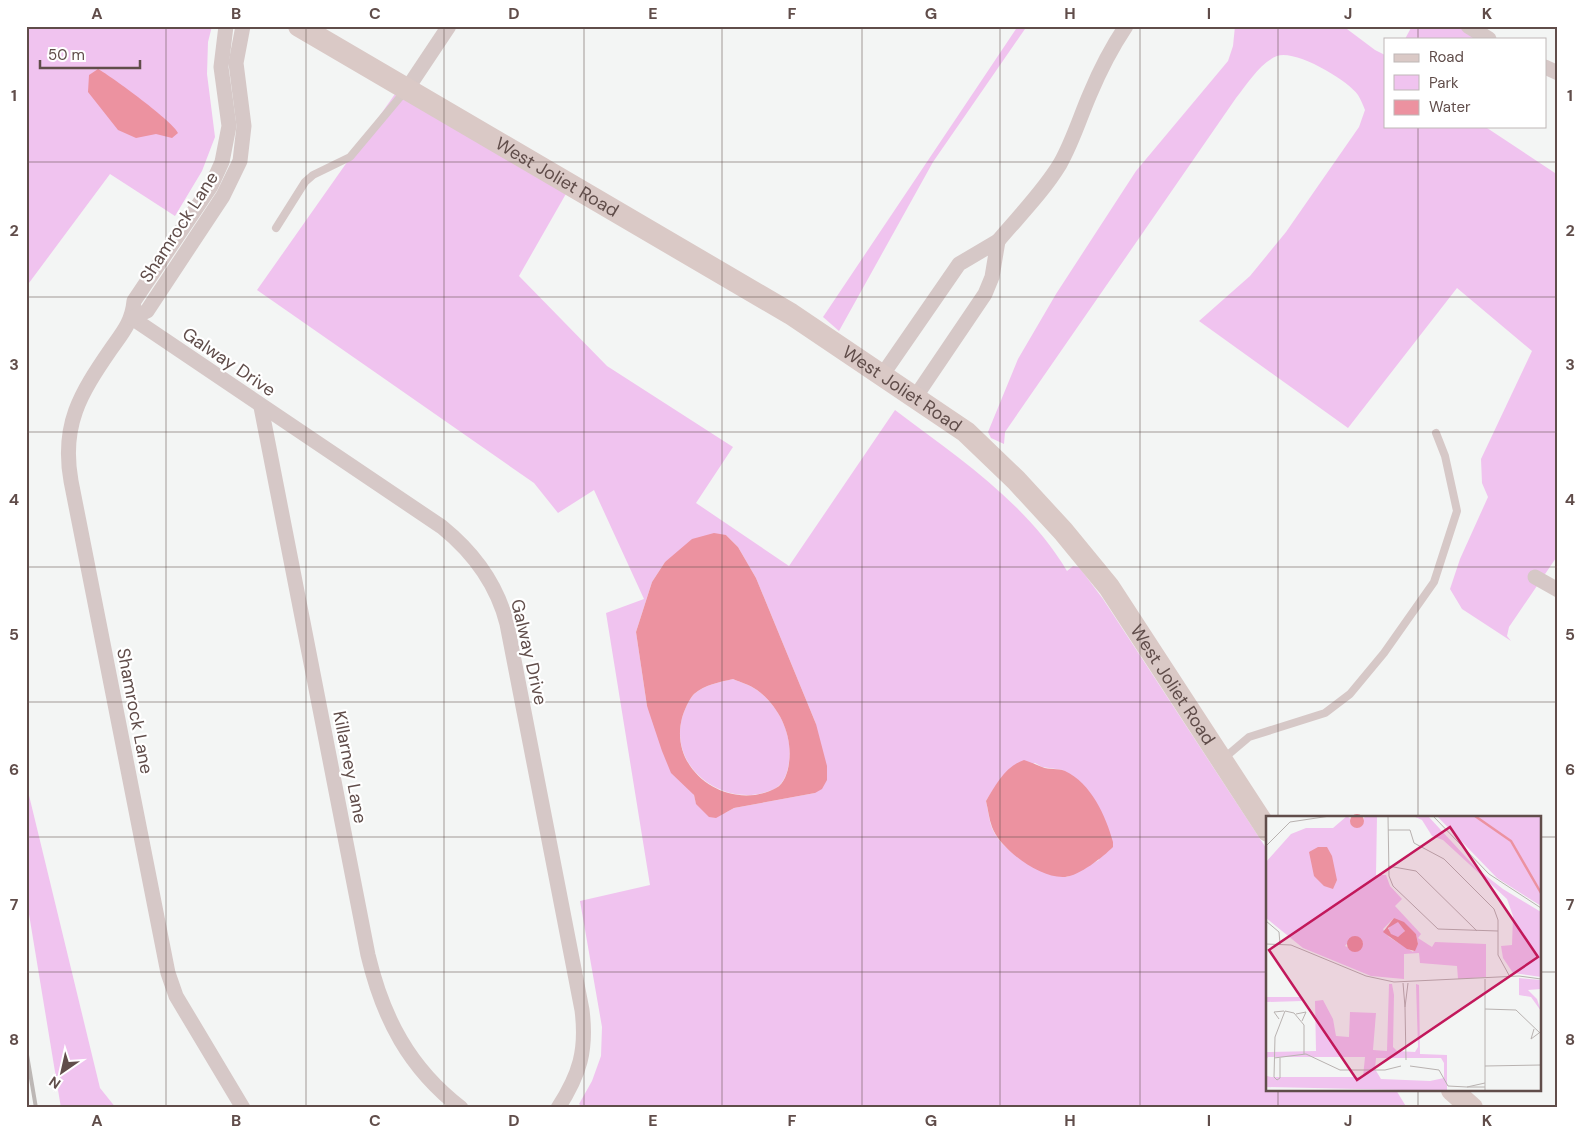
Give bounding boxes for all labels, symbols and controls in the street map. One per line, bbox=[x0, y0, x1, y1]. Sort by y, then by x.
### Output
text: A bbox=[91, 3, 103, 24]
text: B bbox=[231, 3, 241, 24]
text: C bbox=[369, 3, 381, 24]
text: D bbox=[508, 3, 520, 24]
text: E bbox=[648, 3, 658, 24]
text: F bbox=[788, 3, 797, 24]
text: G bbox=[925, 3, 937, 24]
text: H bbox=[1064, 3, 1076, 24]
text: I bbox=[1207, 3, 1211, 24]
text: J bbox=[1344, 3, 1352, 24]
text: K bbox=[1482, 3, 1493, 24]
scale bar bbox=[40, 38, 140, 70]
legend bbox=[1384, 38, 1546, 128]
text: 50 m bbox=[48, 45, 85, 65]
text: Road bbox=[1429, 47, 1464, 67]
text: Park bbox=[1429, 73, 1459, 93]
text: 1 bbox=[11, 85, 17, 106]
text: 1 bbox=[1567, 85, 1573, 106]
text: Water bbox=[1429, 97, 1471, 117]
street label: West Joliet Road bbox=[491, 132, 623, 223]
street label: Shamrock Lane bbox=[134, 167, 224, 287]
text: 2 bbox=[9, 220, 19, 241]
text: 2 bbox=[1565, 220, 1575, 241]
street label: Galway Drive bbox=[178, 322, 280, 402]
street label: West Joliet Road bbox=[838, 340, 966, 438]
text: 3 bbox=[9, 354, 19, 375]
text: 3 bbox=[1565, 354, 1575, 375]
text: 4 bbox=[9, 489, 19, 510]
text: 4 bbox=[1565, 489, 1575, 510]
street label: Galway Drive bbox=[505, 597, 553, 707]
street label: West Joliet Road bbox=[1125, 620, 1221, 750]
text: 5 bbox=[9, 624, 19, 645]
text: 5 bbox=[1565, 624, 1575, 645]
street label: Shamrock Lane bbox=[111, 646, 159, 776]
street label: Killarney Lane bbox=[327, 709, 373, 825]
text: 6 bbox=[9, 759, 19, 780]
text: 6 bbox=[1565, 759, 1575, 780]
inset map bbox=[1266, 816, 1542, 1092]
text: 7 bbox=[10, 894, 19, 915]
text: 7 bbox=[1566, 894, 1575, 915]
text: 8 bbox=[9, 1029, 19, 1050]
text: 8 bbox=[1565, 1029, 1575, 1050]
north arrow bbox=[38, 1046, 88, 1096]
text: N bbox=[45, 1072, 64, 1093]
text: A bbox=[91, 1110, 103, 1131]
text: B bbox=[231, 1110, 241, 1131]
text: C bbox=[369, 1110, 381, 1131]
text: D bbox=[508, 1110, 520, 1131]
text: E bbox=[648, 1110, 658, 1131]
text: F bbox=[788, 1110, 797, 1131]
text: G bbox=[925, 1110, 937, 1131]
text: H bbox=[1064, 1110, 1076, 1131]
text: I bbox=[1207, 1110, 1211, 1131]
text: J bbox=[1344, 1110, 1352, 1131]
text: K bbox=[1482, 1110, 1493, 1131]

